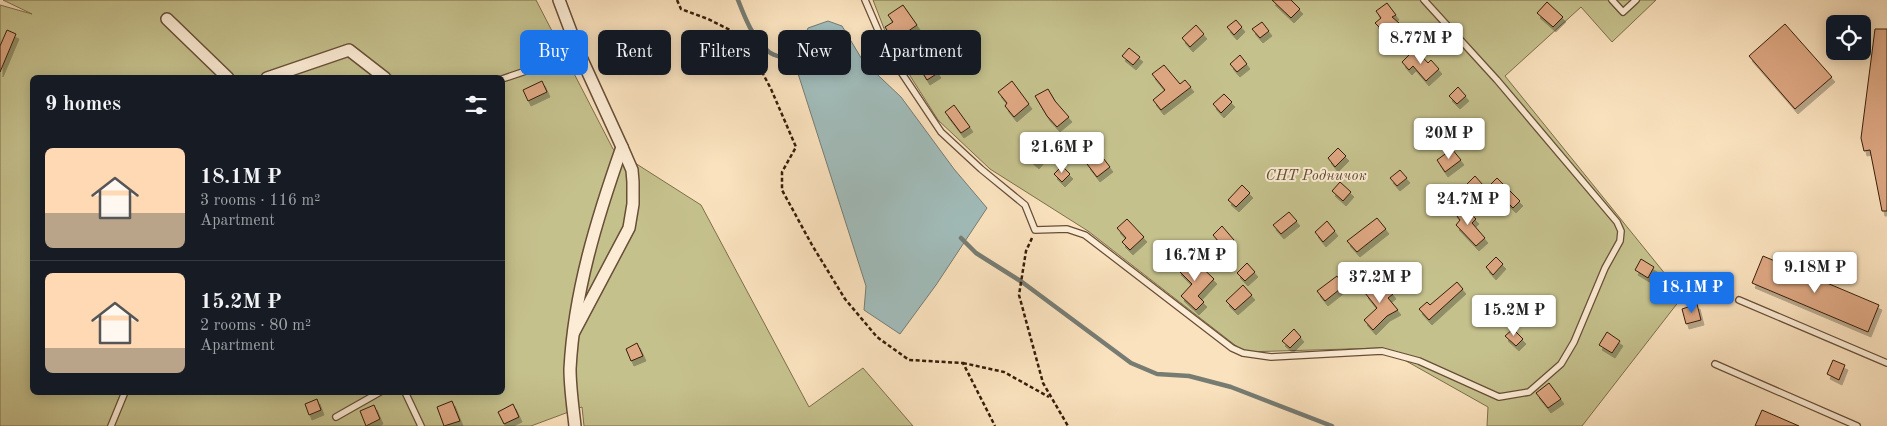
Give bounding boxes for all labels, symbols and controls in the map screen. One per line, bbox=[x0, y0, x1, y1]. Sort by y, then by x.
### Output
map controls bbox=[1826, 15, 1871, 60]
button: locate bbox=[1826, 15, 1871, 60]
pin: 8.77M ₽ bbox=[1375, 22, 1467, 65]
chip: Buy bbox=[520, 30, 588, 75]
chip: Rent bbox=[598, 30, 671, 75]
chip: Filters bbox=[681, 30, 768, 75]
chip: New bbox=[778, 30, 851, 75]
chip: Apartment bbox=[861, 30, 981, 75]
text: 8.77M ₽ bbox=[1390, 31, 1452, 47]
icon: filters bbox=[462, 91, 490, 119]
text: 9 homes bbox=[45, 94, 121, 115]
pin: 20M ₽ bbox=[1414, 118, 1484, 160]
text: 20M ₽ bbox=[1425, 126, 1473, 142]
pin: 21.6M ₽ bbox=[1016, 132, 1108, 174]
text: 21.6M ₽ bbox=[1031, 140, 1093, 156]
text: 18.1M ₽ bbox=[200, 167, 282, 188]
icon: home bbox=[85, 168, 145, 228]
park label: СНТ Родничок bbox=[1265, 169, 1367, 184]
pin: 24.7M ₽ bbox=[1422, 184, 1514, 226]
text: 24.7M ₽ bbox=[1437, 192, 1499, 208]
text: 3 rooms · 116 m² bbox=[200, 193, 320, 209]
text: Apartment bbox=[200, 213, 275, 229]
pin: 16.7M ₽ bbox=[1149, 240, 1241, 282]
text: 16.7M ₽ bbox=[1164, 248, 1226, 264]
pin: 9.18M ₽ bbox=[1769, 252, 1861, 294]
text: 9.18M ₽ bbox=[1784, 260, 1846, 276]
pin: 37.2M ₽ bbox=[1334, 262, 1426, 304]
text: 37.2M ₽ bbox=[1349, 270, 1411, 286]
pin: 18.1M ₽ bbox=[1646, 272, 1738, 314]
text: 18.1M ₽ bbox=[1661, 280, 1723, 296]
text: 15.2M ₽ bbox=[200, 292, 282, 313]
icon: home bbox=[85, 293, 145, 353]
pin: 15.2M ₽ bbox=[1468, 294, 1560, 337]
text: 15.2M ₽ bbox=[1483, 303, 1545, 319]
text: 2 rooms · 80 m² bbox=[200, 318, 311, 334]
text: Apartment bbox=[200, 338, 275, 354]

